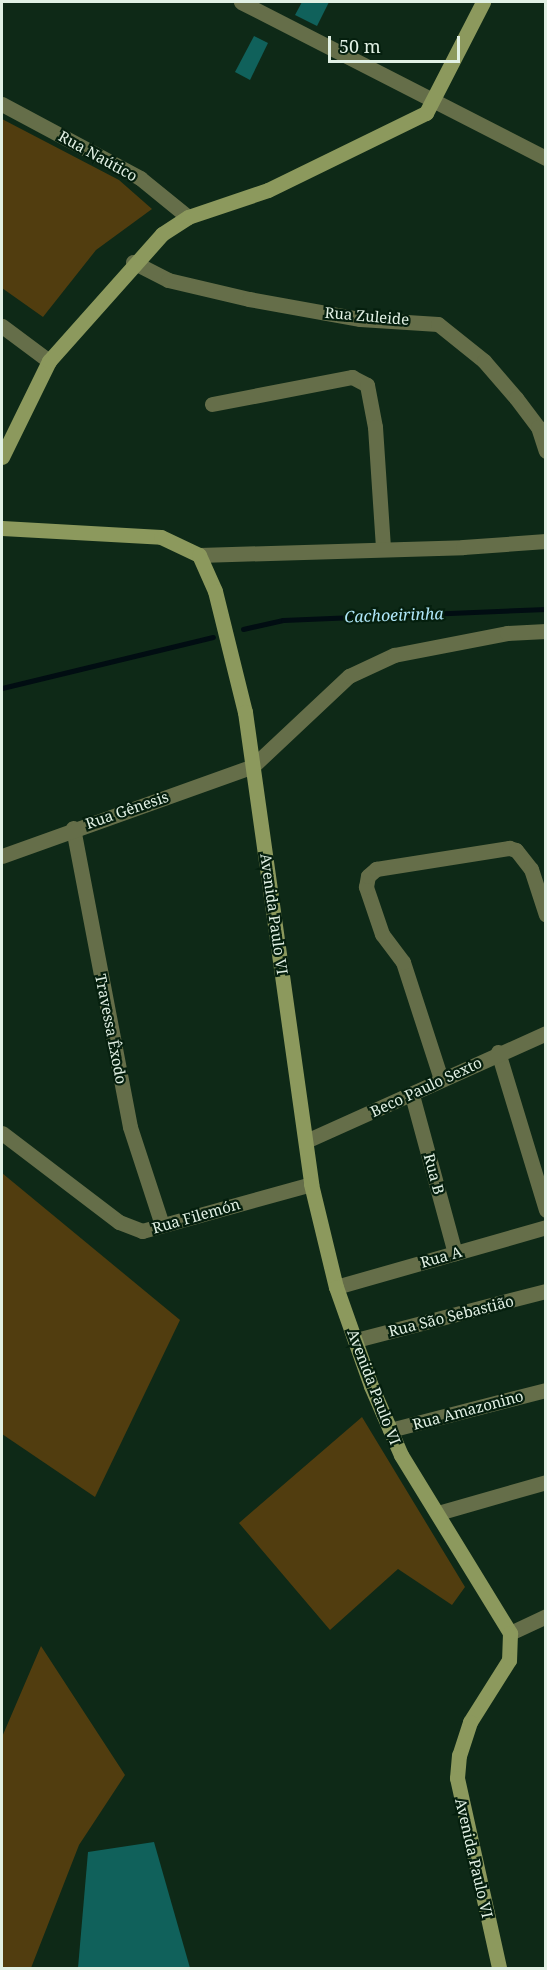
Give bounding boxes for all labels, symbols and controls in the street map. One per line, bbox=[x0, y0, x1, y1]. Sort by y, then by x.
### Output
scale bar bbox=[331, 24, 463, 62]
text: 50 m bbox=[339, 34, 381, 58]
street label: Rua Naútico bbox=[55, 127, 141, 185]
street label: Rua Zuleide bbox=[324, 303, 410, 329]
water label: Cachoeirinha bbox=[344, 604, 444, 626]
street label: Rua Gênesis bbox=[83, 787, 171, 833]
street label: Avenida Paulo VI bbox=[257, 852, 291, 976]
street label: Travessa Êxodo bbox=[92, 973, 130, 1085]
street label: Beco Paulo Sexto bbox=[367, 1053, 485, 1121]
street label: Rua B bbox=[420, 1152, 448, 1196]
street label: Rua Filemón bbox=[150, 1195, 242, 1237]
street label: Rua A bbox=[418, 1243, 464, 1271]
street label: Rua São Sebastião bbox=[386, 1292, 516, 1340]
street label: Avenida Paulo VI bbox=[344, 1327, 404, 1447]
street label: Rua Amazonino bbox=[411, 1387, 525, 1433]
street label: Avenida Paulo VI bbox=[451, 1796, 497, 1920]

